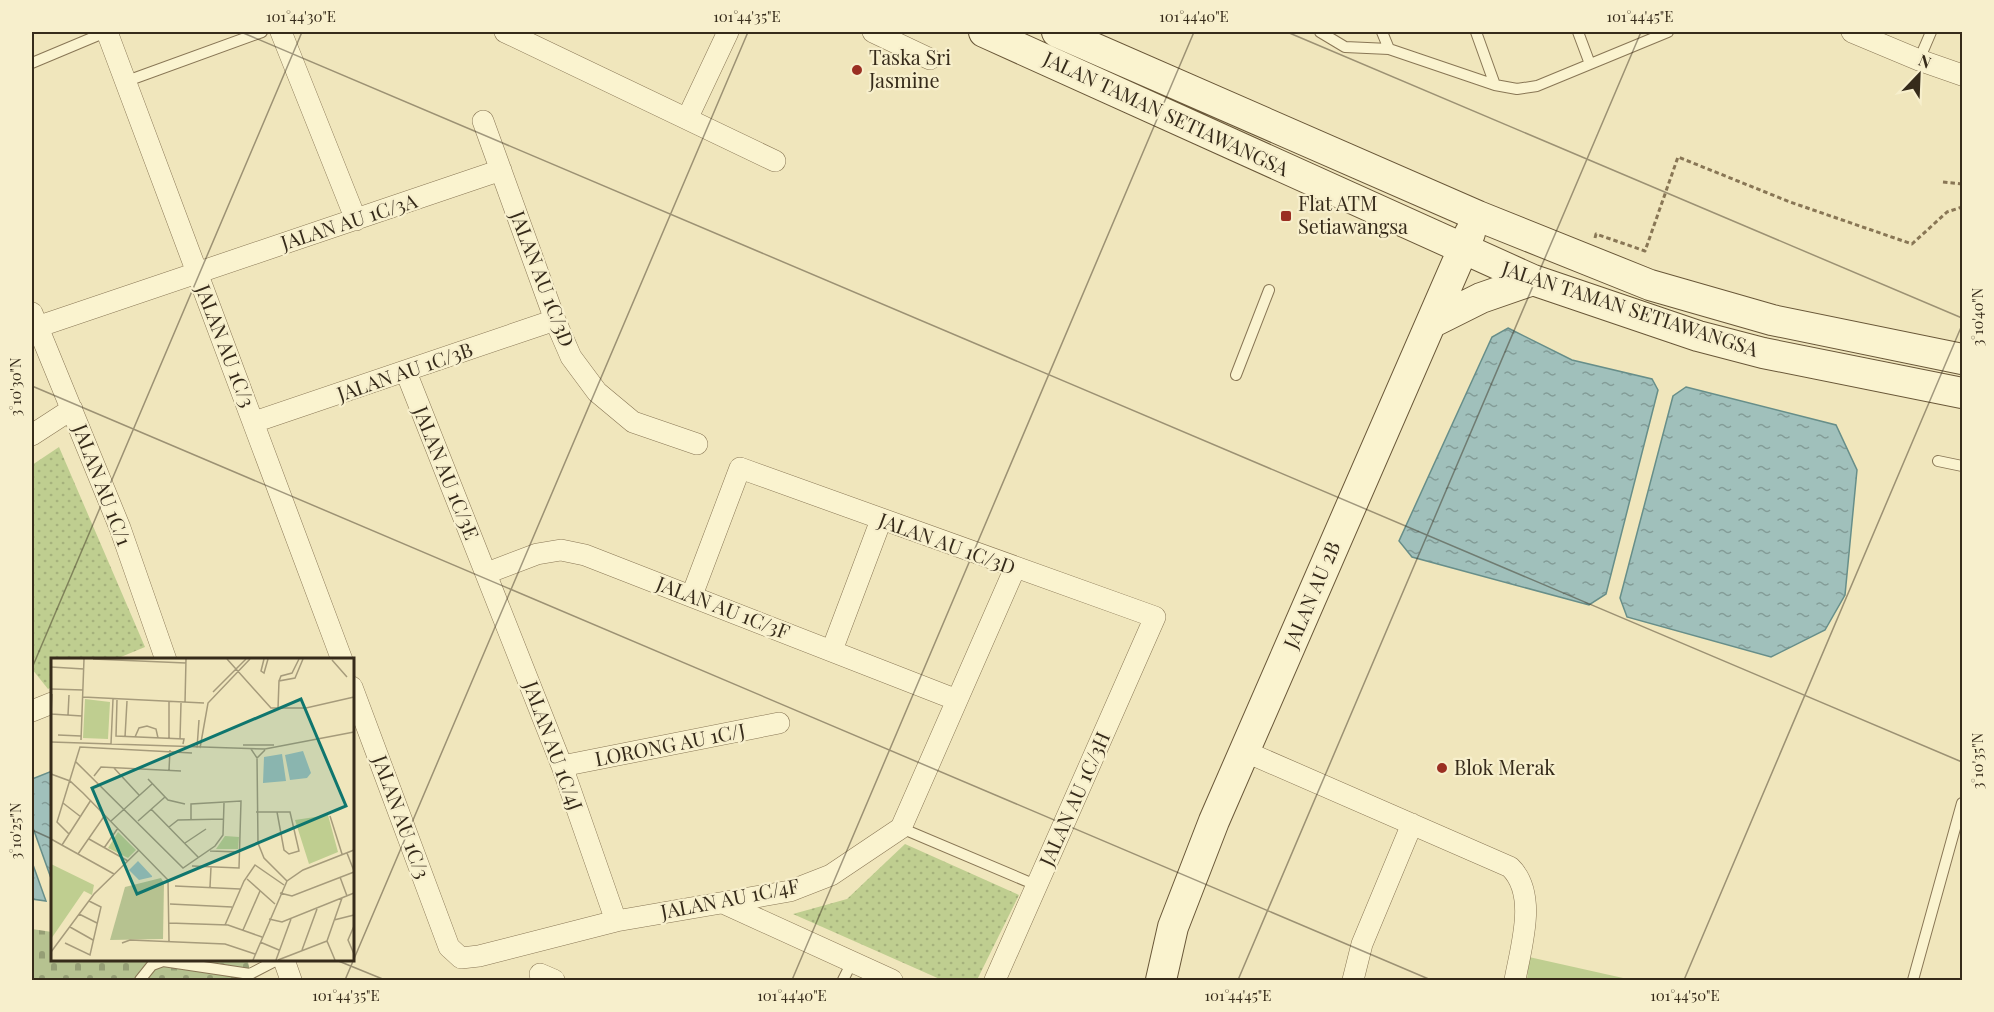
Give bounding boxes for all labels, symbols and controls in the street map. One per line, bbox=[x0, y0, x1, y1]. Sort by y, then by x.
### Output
text: 101°44'30"E bbox=[266, 6, 336, 26]
text: 101°44'35"E bbox=[713, 6, 781, 26]
text: 101°44'40"E bbox=[1159, 6, 1229, 26]
text: 101°44'45"E bbox=[1607, 6, 1673, 26]
place label: Taska Sri Jasmine bbox=[868, 43, 951, 93]
street label: JALAN TAMAN SETIAWANGSA bbox=[1039, 43, 1294, 182]
north arrow bbox=[1889, 45, 1949, 105]
text: N bbox=[1916, 49, 1935, 73]
marker: Taska Sri Jasmine bbox=[850, 63, 864, 77]
street label: JALAN AU 1C/3A bbox=[276, 186, 421, 256]
place label: Flat ATM Setiawangsa bbox=[1298, 189, 1408, 239]
street label: JALAN AU 1C/3D bbox=[505, 206, 582, 350]
marker: Flat ATM Setiawangsa bbox=[1279, 209, 1293, 223]
street label: JALAN TAMAN SETIAWANGSA bbox=[1498, 253, 1762, 362]
street label: JALAN AU 1C/3 bbox=[190, 279, 262, 411]
text: 3°10'40"N bbox=[1967, 287, 1987, 346]
street label: JALAN AU 1C/3B bbox=[332, 335, 476, 407]
text: 3°10'30"N bbox=[5, 357, 25, 417]
street label: JALAN AU 1C/3E bbox=[408, 401, 486, 543]
street label: JALAN AU 1C/1 bbox=[67, 419, 139, 549]
street label: JALAN AU 1C/3D bbox=[874, 505, 1020, 580]
street label: JALAN AU 2B bbox=[1275, 537, 1345, 653]
street label: JALAN AU 1C/3F bbox=[652, 568, 794, 644]
inset map bbox=[51, 658, 354, 961]
street label: JALAN AU 1C/4J bbox=[518, 676, 590, 814]
street label: LORONG AU 1C/J bbox=[592, 716, 747, 771]
street label: JALAN AU 1C/3H bbox=[1032, 727, 1115, 871]
text: 3°10'35"N bbox=[1967, 732, 1987, 789]
street label: JALAN AU 1C/3 bbox=[367, 750, 437, 882]
place label: Blok Merak bbox=[1454, 753, 1555, 780]
marker: Blok Merak bbox=[1435, 761, 1449, 775]
text: 3°10'25"N bbox=[5, 802, 25, 860]
street label: JALAN AU 1C/4F bbox=[657, 871, 801, 924]
text: 101°44'35"E bbox=[312, 985, 380, 1005]
text: 101°44'40"E bbox=[757, 985, 827, 1005]
text: 101°44'45"E bbox=[1205, 985, 1271, 1005]
text: 101°44'50"E bbox=[1650, 985, 1720, 1005]

